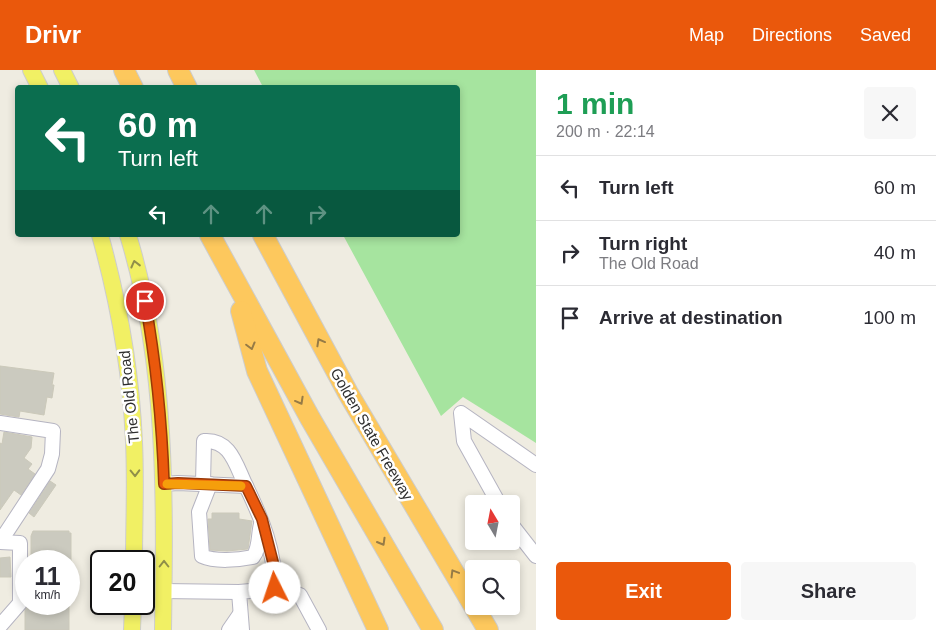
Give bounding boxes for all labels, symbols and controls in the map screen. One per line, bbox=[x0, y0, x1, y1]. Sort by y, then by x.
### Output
text: Drivr bbox=[25, 21, 81, 48]
text: Map bbox=[689, 25, 724, 45]
text: Directions bbox=[752, 25, 832, 45]
text: Saved bbox=[860, 25, 911, 45]
text: 1 min bbox=[556, 87, 634, 120]
button: close bbox=[864, 87, 916, 139]
icon: left bbox=[35, 105, 100, 170]
text: 60 m bbox=[118, 105, 198, 144]
text: 200 m · 22:14 bbox=[556, 123, 655, 140]
text: Turn left bbox=[118, 146, 198, 171]
icon: left bbox=[556, 174, 584, 202]
text: Turn left bbox=[599, 177, 674, 198]
text: 60 m bbox=[874, 177, 916, 198]
icon: left bbox=[144, 200, 172, 228]
icon: ahead bbox=[197, 200, 225, 228]
icon: ahead bbox=[250, 200, 278, 228]
icon: right bbox=[303, 200, 331, 228]
text: Turn right bbox=[599, 233, 687, 254]
icon: right bbox=[556, 239, 584, 267]
text: 40 m bbox=[874, 242, 916, 263]
text: The Old Road bbox=[599, 255, 699, 272]
one-way arrow bbox=[130, 259, 141, 268]
pin bbox=[124, 280, 166, 322]
icon: arrive bbox=[131, 287, 159, 315]
icon: arrive bbox=[556, 304, 584, 332]
text: Arrive at destination bbox=[599, 307, 783, 328]
text: 100 m bbox=[863, 307, 916, 328]
one-way arrow bbox=[316, 338, 326, 347]
one-way arrow bbox=[245, 341, 255, 349]
street label: The Old Road bbox=[116, 350, 142, 444]
street label: Golden State Freeway bbox=[327, 365, 417, 503]
one-way arrow bbox=[294, 395, 304, 404]
one-way arrow bbox=[130, 470, 140, 477]
north arrow bbox=[465, 495, 520, 550]
map controls bbox=[465, 495, 520, 615]
one-way arrow bbox=[375, 536, 385, 545]
speed limit sign: 20 bbox=[90, 550, 155, 615]
one-way arrow bbox=[159, 560, 169, 568]
button: search bbox=[465, 560, 520, 615]
position arrow bbox=[248, 561, 300, 613]
text: 11 bbox=[34, 562, 61, 590]
button: Exit bbox=[556, 562, 731, 620]
button: Share bbox=[741, 562, 916, 620]
one-way arrow bbox=[450, 570, 460, 579]
text: km/h bbox=[34, 588, 61, 602]

